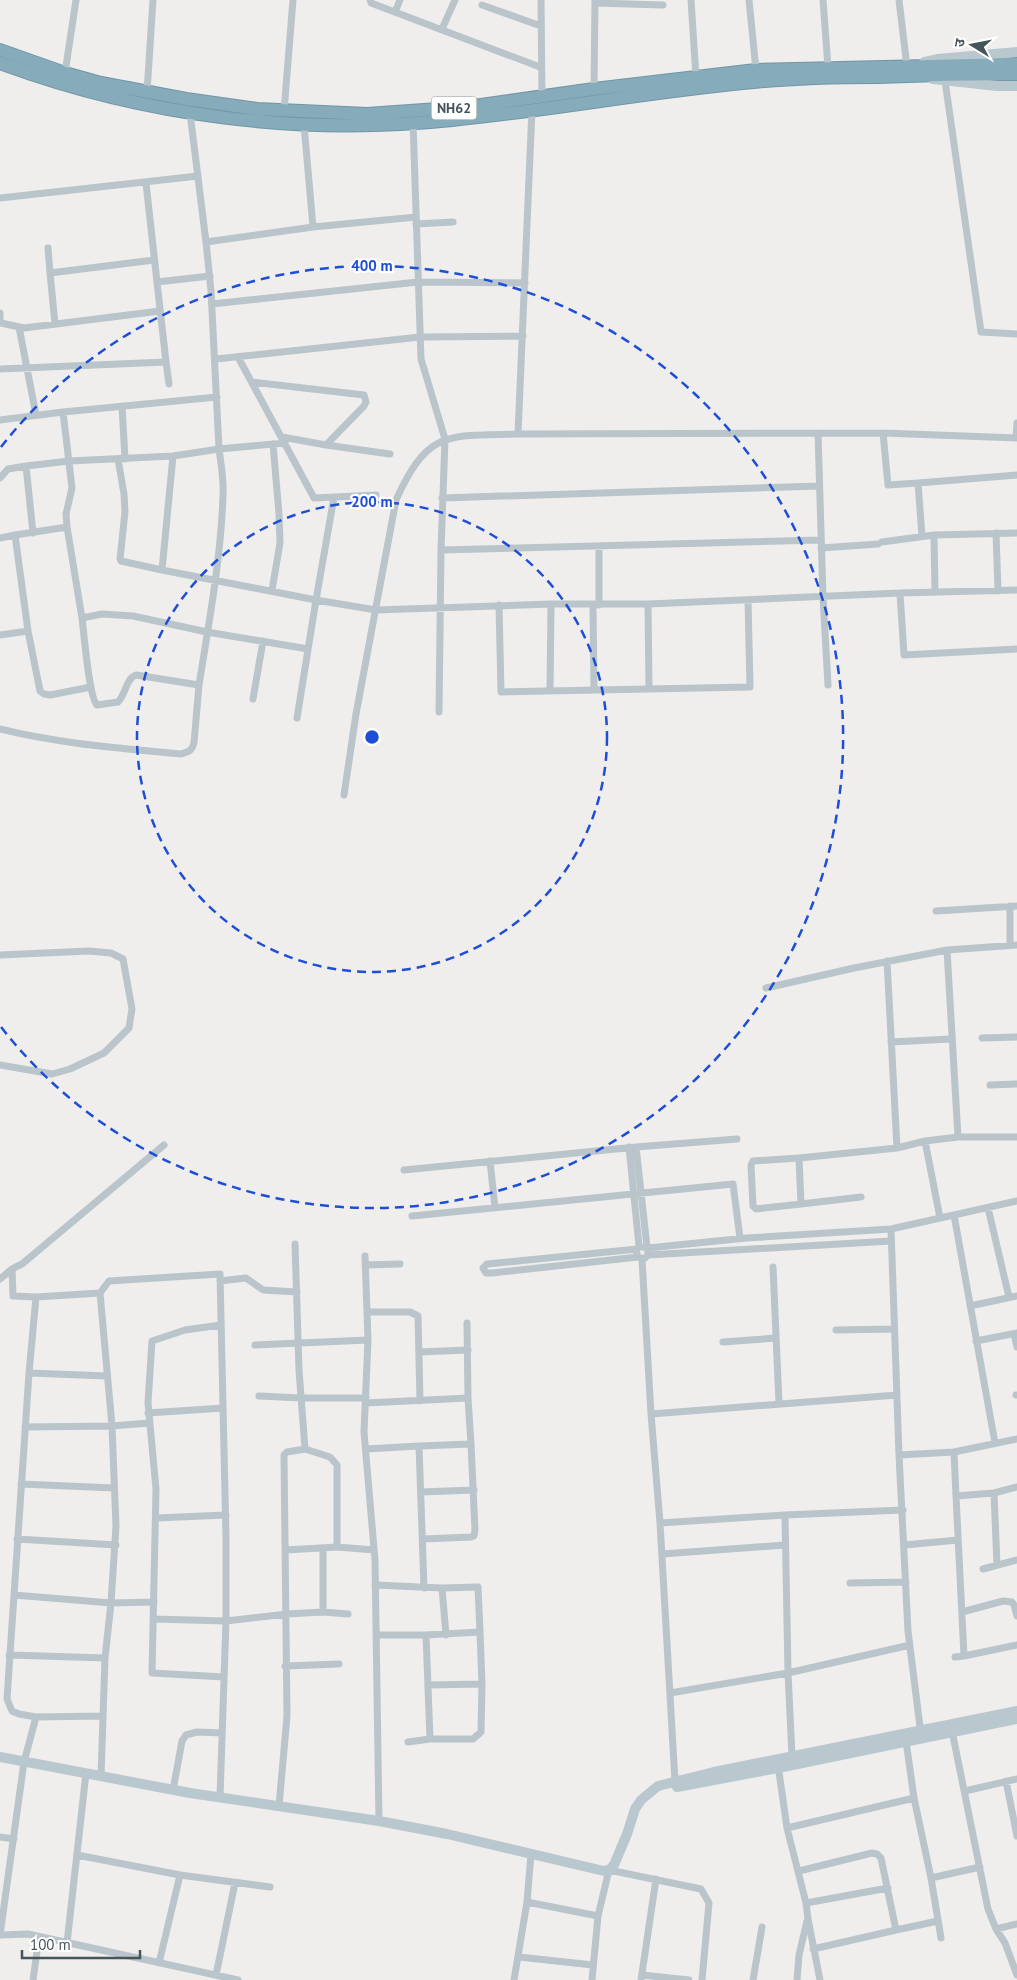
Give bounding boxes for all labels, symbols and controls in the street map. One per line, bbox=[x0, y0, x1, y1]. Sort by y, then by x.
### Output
north arrow bbox=[947, 20, 997, 70]
text: उ bbox=[950, 36, 969, 48]
road number: NH62 bbox=[432, 96, 476, 120]
text: 400 m bbox=[351, 256, 393, 275]
text: 200 m bbox=[351, 492, 393, 511]
centre of rings bbox=[363, 728, 381, 746]
scale bar bbox=[22, 1928, 140, 1960]
text: 100 m bbox=[30, 1935, 71, 1954]

